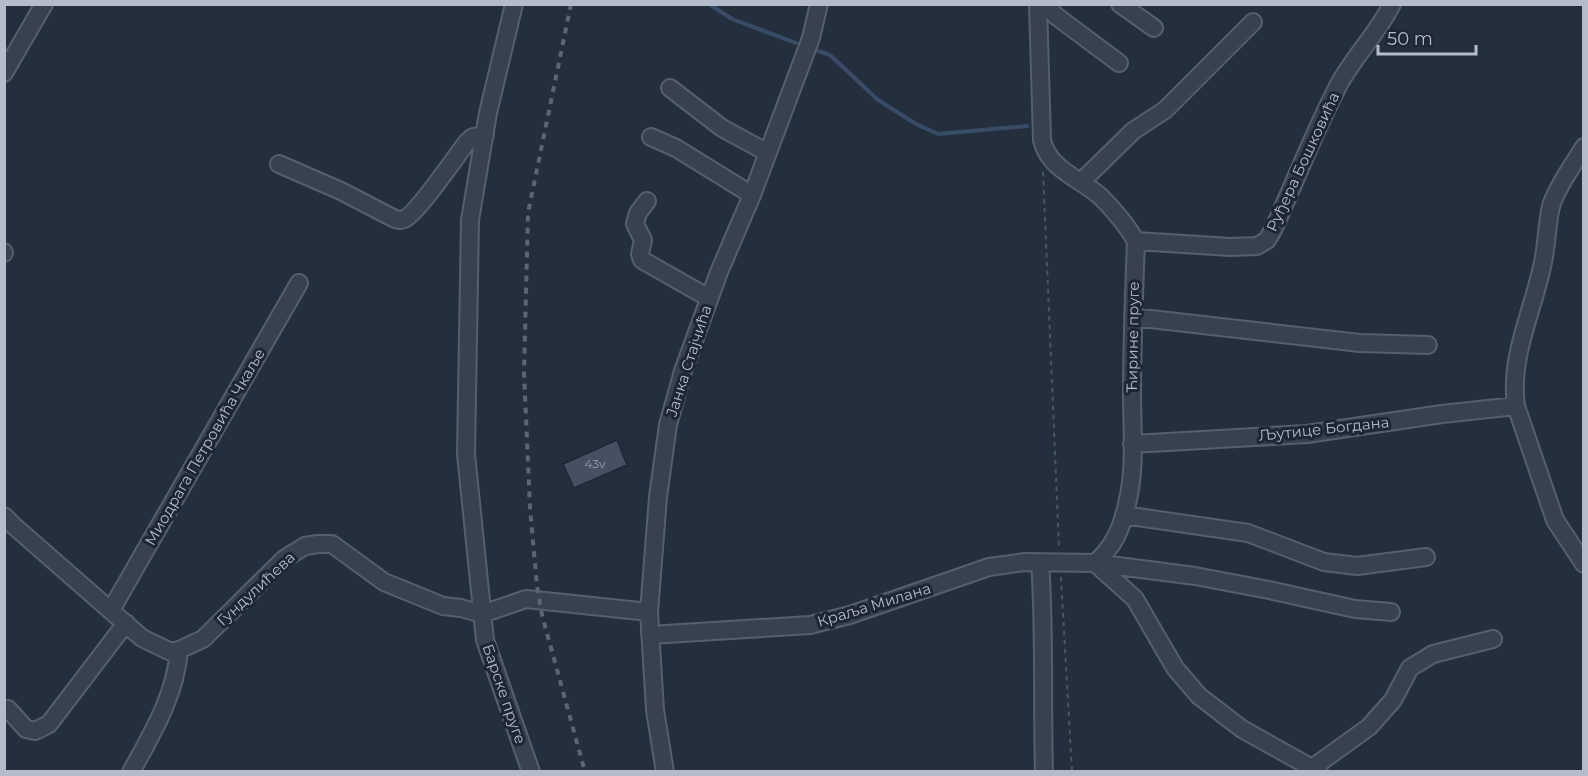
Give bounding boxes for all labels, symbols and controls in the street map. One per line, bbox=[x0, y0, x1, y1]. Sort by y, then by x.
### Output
scale bar bbox=[1378, 18, 1476, 56]
text: 50 m bbox=[1387, 28, 1433, 50]
street label: Руђера Бошковића bbox=[1262, 89, 1343, 235]
street label: Ћирине пруге bbox=[1122, 281, 1143, 393]
street label: Јанка Стајчића bbox=[661, 302, 716, 419]
street label: Миодрага Петровића Чкаље bbox=[140, 345, 269, 549]
street label: Љутице Богдана bbox=[1258, 412, 1390, 445]
house number: 43v bbox=[585, 456, 606, 471]
street label: Гундулићева bbox=[213, 548, 299, 630]
street label: Краља Милана bbox=[815, 578, 933, 631]
street label: Барске пруге bbox=[478, 641, 530, 746]

